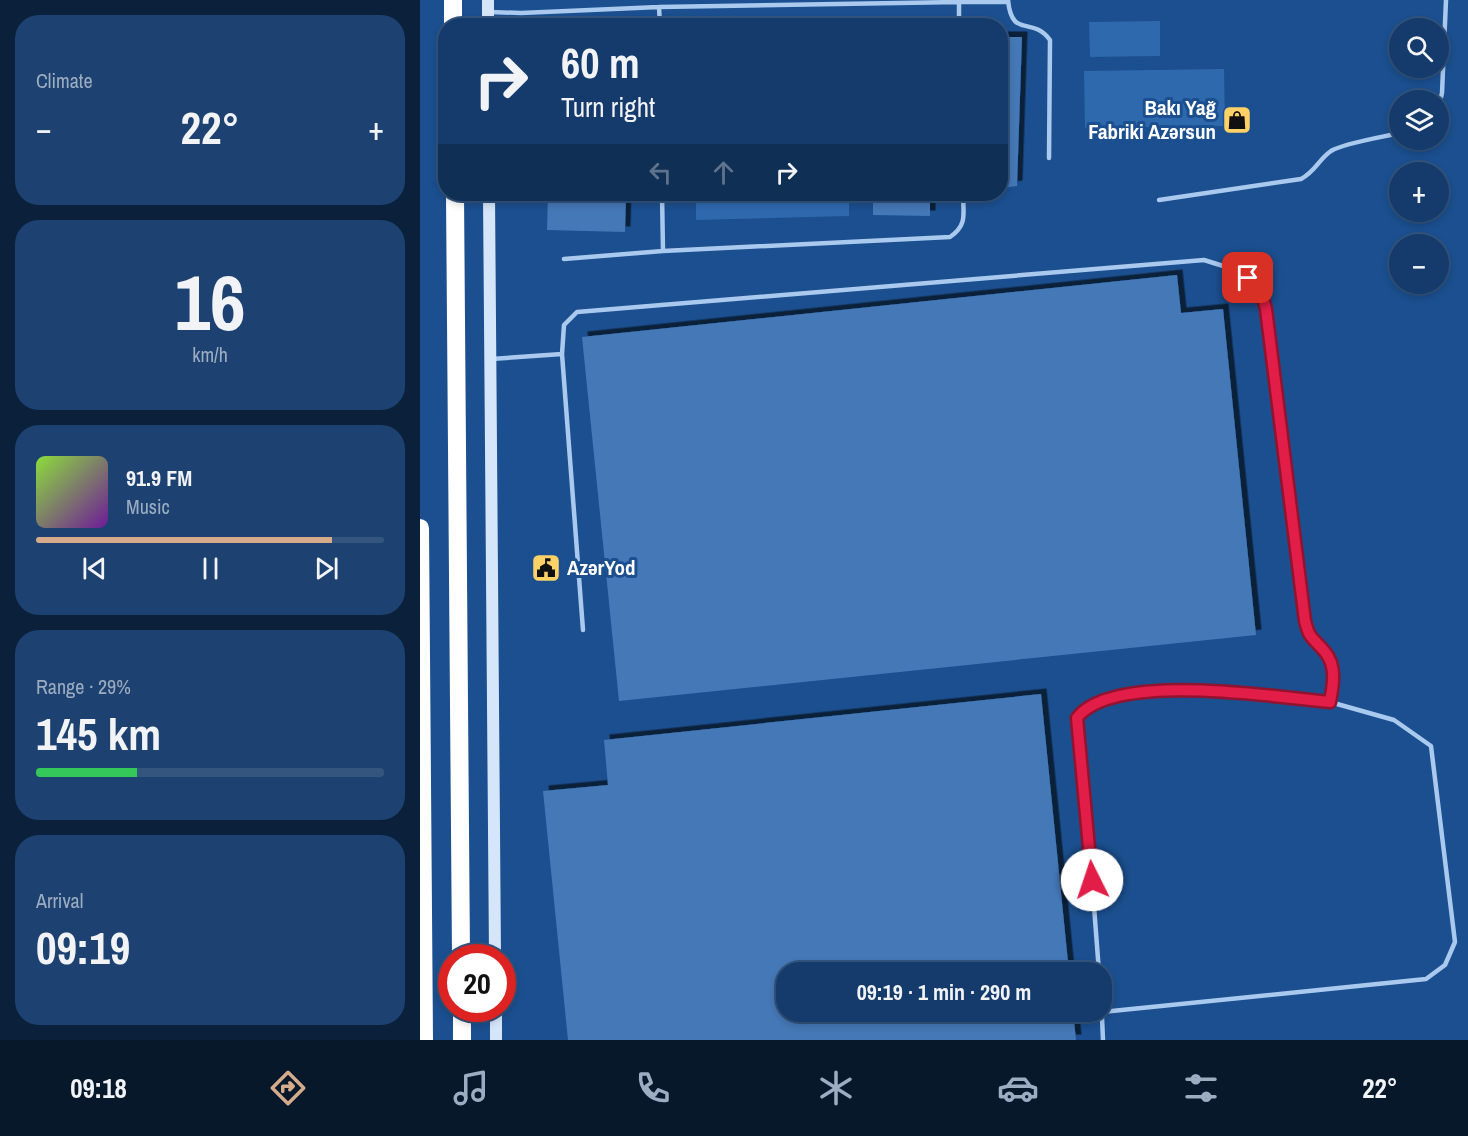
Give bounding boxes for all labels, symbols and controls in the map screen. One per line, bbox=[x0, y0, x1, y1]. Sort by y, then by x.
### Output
map controls bbox=[1389, 18, 1449, 294]
button: search bbox=[1389, 18, 1449, 78]
text: 60 m bbox=[561, 35, 640, 91]
icon: right bbox=[462, 42, 540, 120]
text: Climate bbox=[36, 67, 93, 94]
text: Turn right bbox=[561, 89, 655, 125]
button: layers bbox=[1389, 90, 1449, 150]
place label: Bakı Yağ Fabriki Azərsun bbox=[1088, 93, 1216, 146]
text: 22° bbox=[180, 97, 240, 158]
shop icon: Bakı Yağ Fabriki Azərsun bbox=[1221, 104, 1253, 136]
text: − bbox=[36, 106, 52, 150]
text: + bbox=[368, 106, 384, 150]
icon: left bbox=[644, 156, 677, 189]
icon: ahead bbox=[707, 156, 740, 189]
icon: right bbox=[770, 156, 803, 189]
button: + bbox=[1389, 162, 1449, 222]
button: − bbox=[1389, 234, 1449, 294]
text: 16 bbox=[174, 249, 246, 354]
pin bbox=[1222, 252, 1273, 303]
icon: arrive bbox=[1231, 261, 1264, 294]
text: km/h bbox=[192, 341, 228, 368]
text: 91.9 FM bbox=[126, 463, 192, 493]
text: Music bbox=[126, 493, 170, 520]
icon: previous bbox=[78, 552, 111, 585]
icon: pause bbox=[194, 552, 227, 585]
icon: next bbox=[310, 552, 343, 585]
public building icon: AzərYod bbox=[530, 552, 562, 584]
place label: AzərYod bbox=[567, 553, 636, 582]
text: Range · 29% bbox=[36, 673, 131, 700]
text: 145 km bbox=[36, 703, 161, 764]
position arrow bbox=[1060, 848, 1124, 912]
text: Arrival bbox=[36, 887, 83, 914]
text: 09:19 bbox=[36, 917, 130, 978]
speed limit sign: 20 bbox=[438, 944, 516, 1022]
text: 09:19 · 1 min · 290 m bbox=[857, 977, 1031, 1007]
icon: directions bbox=[267, 1067, 309, 1109]
icon: music bbox=[450, 1067, 492, 1109]
icon: phone bbox=[632, 1067, 674, 1109]
icon: climate bbox=[815, 1067, 857, 1109]
icon: car bbox=[997, 1067, 1039, 1109]
icon: filters bbox=[1180, 1067, 1222, 1109]
text: 09:18 bbox=[70, 1070, 127, 1106]
text: 22° bbox=[1362, 1070, 1398, 1106]

